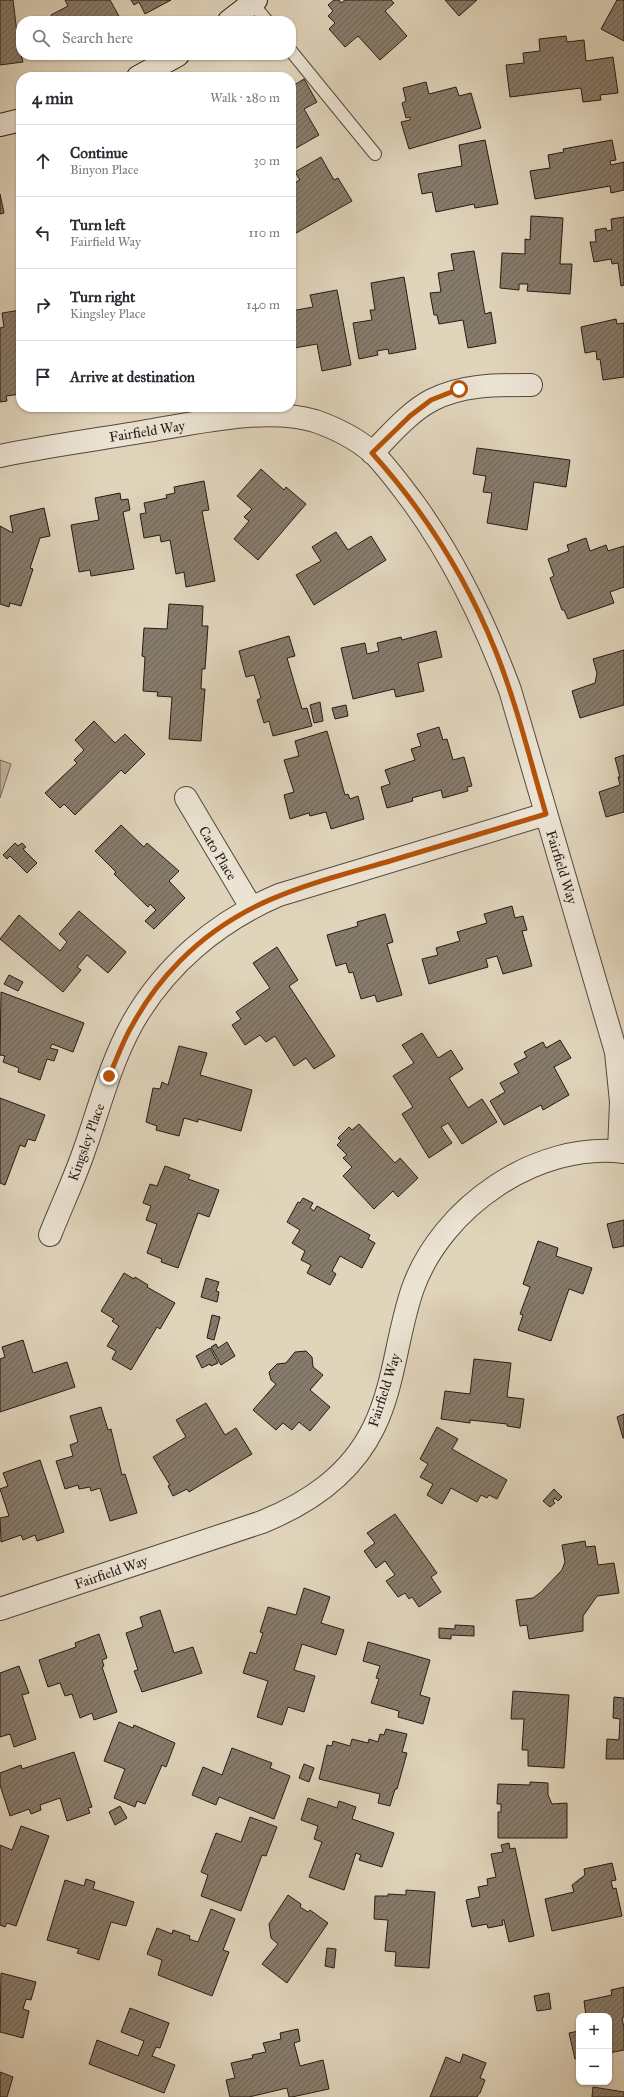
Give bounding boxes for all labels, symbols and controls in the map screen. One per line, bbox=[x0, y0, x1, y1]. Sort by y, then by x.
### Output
search box bbox=[16, 16, 296, 60]
icon: search bbox=[30, 27, 52, 49]
text: Search here bbox=[62, 29, 133, 47]
text: 4 min bbox=[32, 88, 73, 109]
text: Walk · 280 m bbox=[210, 90, 280, 106]
text: Continue bbox=[70, 144, 128, 162]
icon: ahead bbox=[32, 150, 54, 172]
text: 30 m bbox=[254, 153, 280, 169]
text: Binyon Place bbox=[70, 162, 139, 178]
text: Turn left bbox=[70, 216, 126, 234]
icon: left bbox=[32, 222, 54, 244]
text: 110 m bbox=[248, 225, 280, 241]
text: Fairfield Way bbox=[70, 234, 141, 250]
text: Turn right bbox=[70, 288, 135, 306]
icon: right bbox=[32, 294, 54, 316]
text: 140 m bbox=[246, 297, 280, 313]
text: Kingsley Place bbox=[70, 306, 146, 322]
icon: arrive bbox=[32, 366, 54, 388]
text: Arrive at destination bbox=[70, 368, 195, 386]
route start bbox=[450, 380, 468, 398]
street label: Fairfield Way bbox=[108, 417, 187, 446]
street label: Cato Place bbox=[195, 823, 240, 884]
street label: Fairfield Way bbox=[542, 828, 581, 907]
route end bbox=[100, 1067, 118, 1085]
street label: Kingsley Place bbox=[65, 1101, 108, 1183]
street label: Fairfield Way bbox=[365, 1351, 405, 1429]
street label: Fairfield Way bbox=[72, 1552, 150, 1593]
map controls bbox=[576, 2013, 612, 2085]
button: + bbox=[576, 2013, 612, 2049]
button: − bbox=[576, 2049, 612, 2085]

